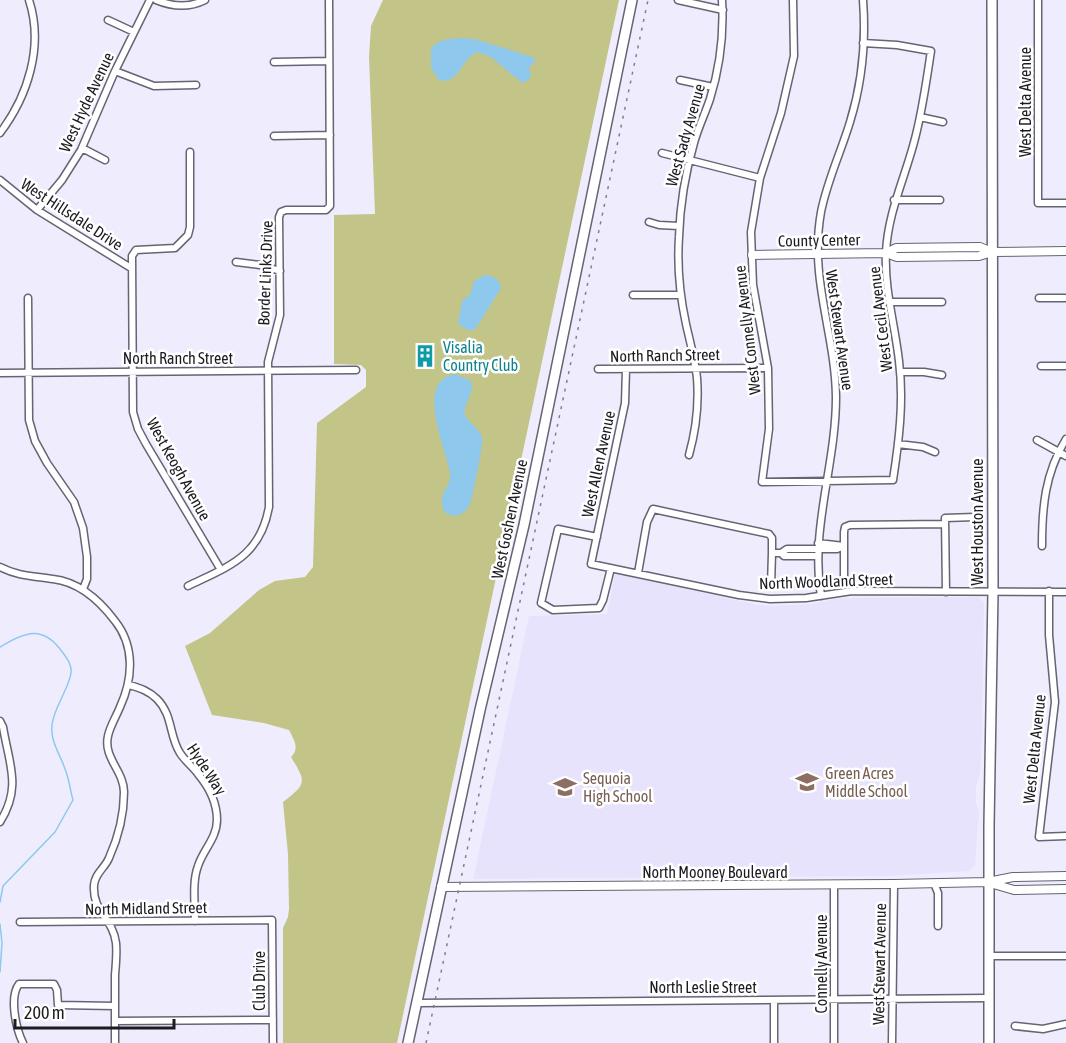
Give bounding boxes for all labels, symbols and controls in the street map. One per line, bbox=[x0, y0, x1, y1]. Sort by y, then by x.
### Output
street label: West Delta Avenue bbox=[1016, 47, 1034, 157]
street label: West Hyde Avenue bbox=[55, 49, 118, 155]
street label: West Sady Avenue bbox=[662, 82, 709, 189]
street label: West Hillsdale Drive bbox=[18, 174, 126, 254]
street label: Border Links Drive bbox=[254, 220, 276, 326]
street label: County Center bbox=[778, 230, 861, 251]
street label: West Connelly Avenue bbox=[730, 264, 765, 395]
street label: West Cecil Avenue bbox=[865, 266, 895, 372]
street label: West Stewart Avenue bbox=[823, 269, 857, 391]
place label: Visalia Country Club bbox=[443, 338, 518, 375]
building icon: Visalia Country Club bbox=[412, 343, 438, 369]
street label: North Ranch Street bbox=[610, 345, 721, 365]
street label: North Ranch Street bbox=[123, 349, 234, 367]
street label: West Allen Avenue bbox=[578, 409, 618, 519]
street label: West Keogh Avenue bbox=[143, 415, 215, 524]
street label: West Goshen Avenue bbox=[488, 458, 530, 580]
street label: West Houston Avenue bbox=[968, 458, 986, 586]
street label: North Woodland Street bbox=[759, 570, 894, 592]
street label: West Delta Avenue bbox=[1019, 693, 1049, 805]
street label: Hyde Way bbox=[183, 740, 231, 799]
place label: Green Acres Middle School bbox=[825, 764, 909, 800]
place label: Sequoia High School bbox=[583, 769, 653, 806]
school or university icon: Green Acres Middle School bbox=[794, 769, 820, 795]
school or university icon: Sequoia High School bbox=[552, 774, 578, 800]
street label: North Mooney Boulevard bbox=[642, 863, 788, 882]
street label: North Midland Street bbox=[85, 898, 208, 918]
street label: West Stewart Avenue bbox=[869, 903, 889, 1025]
street label: Connelly Avenue bbox=[812, 915, 831, 1013]
street label: Club Drive bbox=[250, 951, 268, 1011]
street label: North Leslie Street bbox=[649, 978, 757, 996]
scale bar bbox=[15, 992, 174, 1030]
text: 200 m bbox=[24, 1002, 65, 1023]

